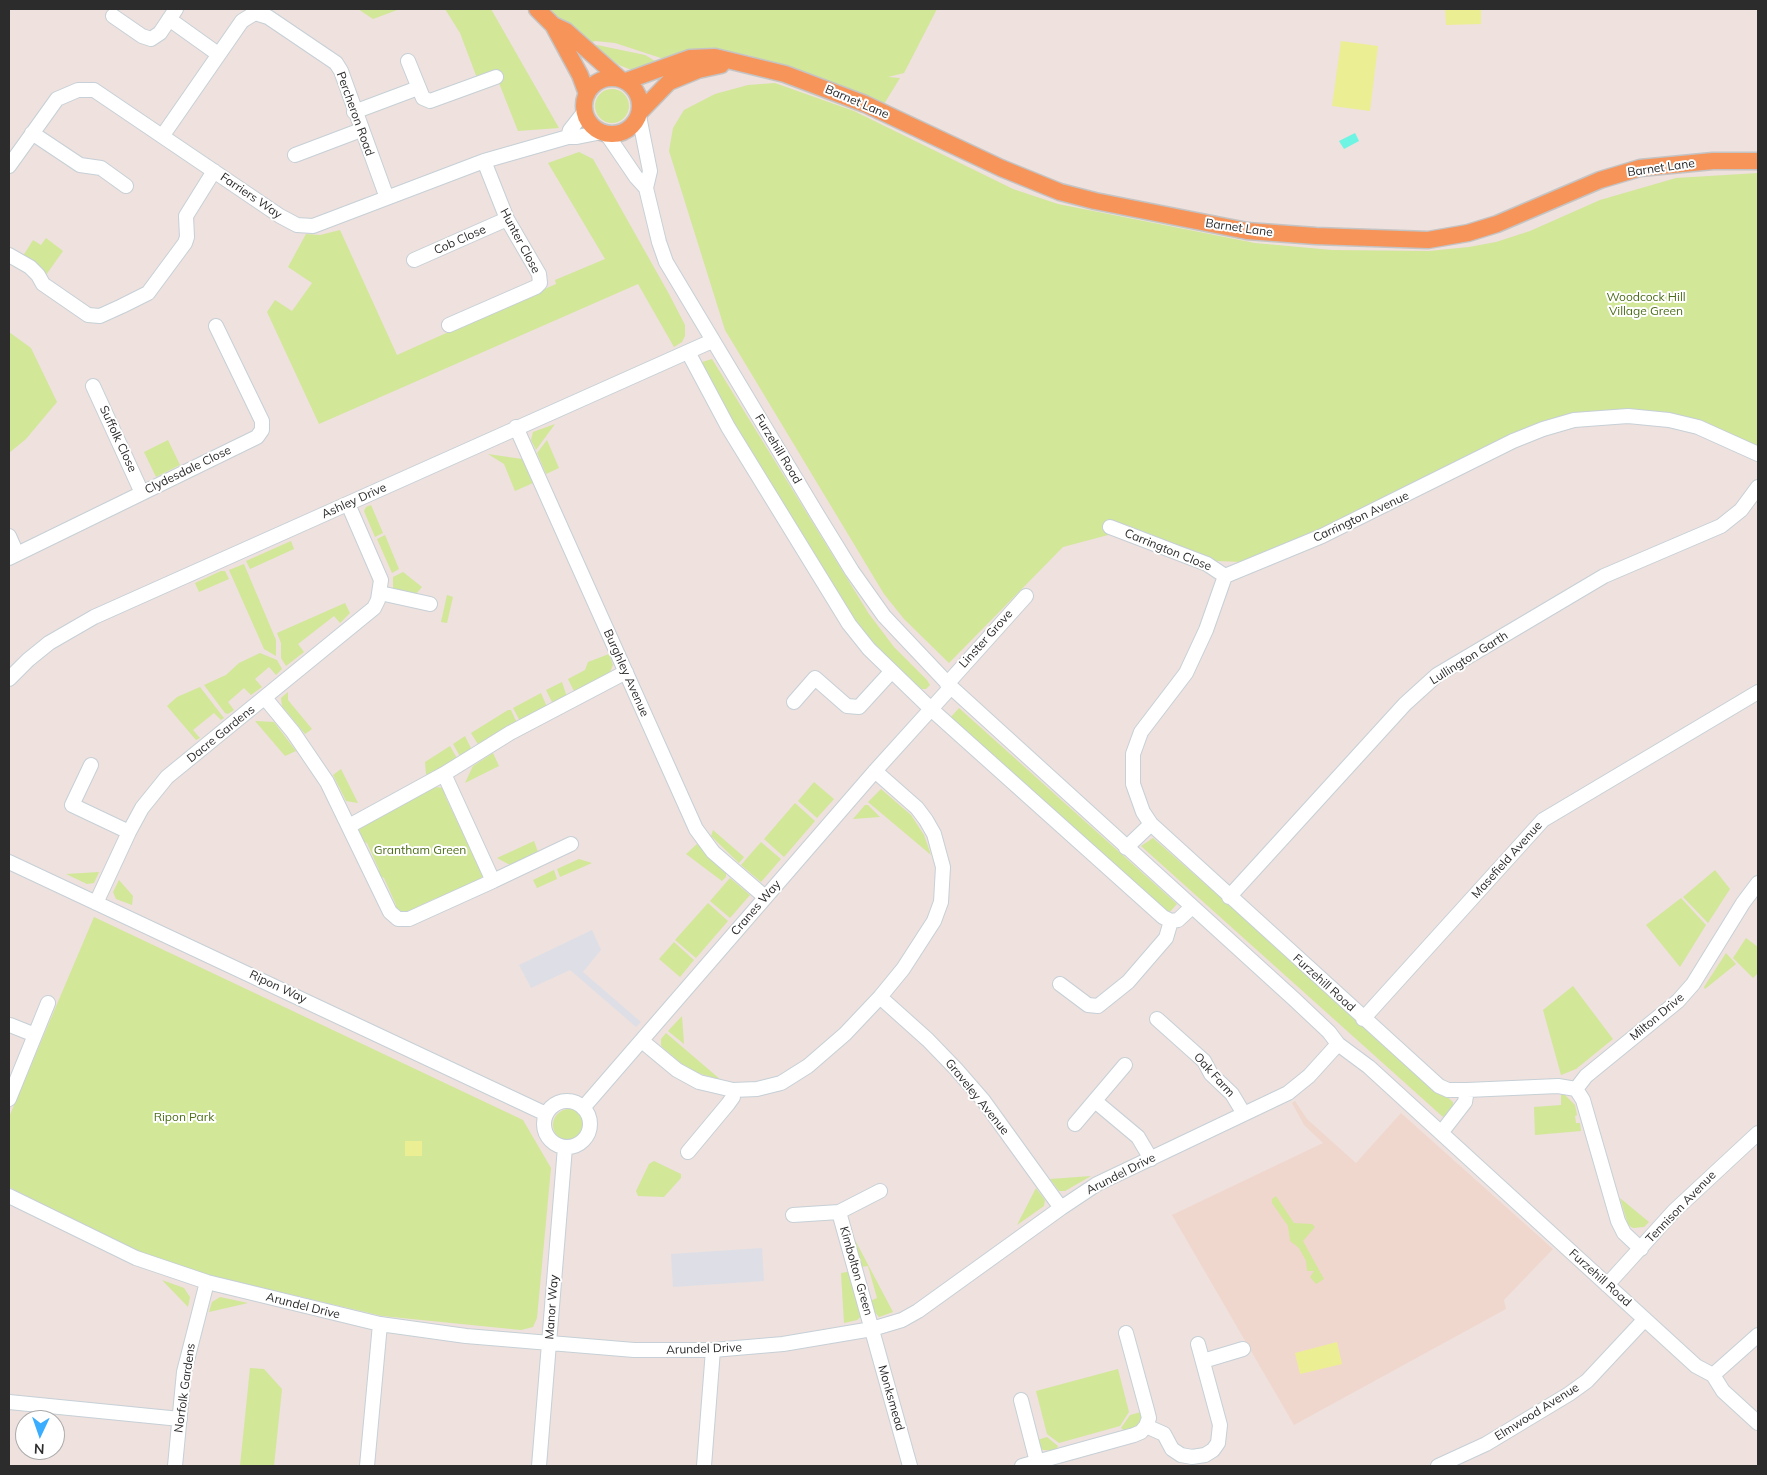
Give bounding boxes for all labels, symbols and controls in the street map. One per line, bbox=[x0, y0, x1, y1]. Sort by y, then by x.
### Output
street label: Percheron Road bbox=[333, 70, 377, 158]
street label: Barnet Lane bbox=[823, 82, 891, 122]
street label: Barnet Lane bbox=[1626, 156, 1696, 180]
street label: Farriers Way bbox=[217, 170, 285, 222]
street label: Hunter Close bbox=[497, 206, 543, 276]
street label: Barnet Lane bbox=[1204, 216, 1274, 240]
street label: Cob Close bbox=[432, 222, 488, 258]
park label: Woodcock Hill Village Green bbox=[1606, 290, 1686, 318]
street label: Suffolk Close bbox=[96, 404, 140, 474]
street label: Furzehill Road bbox=[752, 412, 804, 486]
street label: Clydesdale Close bbox=[142, 443, 234, 497]
street label: Ashley Drive bbox=[319, 480, 389, 522]
street label: Carrington Avenue bbox=[1311, 488, 1411, 546]
street label: Carrington Close bbox=[1122, 526, 1214, 574]
street label: Linster Grove bbox=[956, 607, 1016, 671]
street label: Burghley Avenue bbox=[600, 627, 652, 719]
street label: Lullington Garth bbox=[1427, 628, 1511, 688]
street label: Dacre Gardens bbox=[184, 702, 258, 766]
street label: Masefield Avenue bbox=[1469, 819, 1545, 901]
park label: Grantham Green bbox=[374, 843, 466, 857]
street label: Cranes Way bbox=[728, 877, 784, 939]
street label: Furzehill Road bbox=[1290, 951, 1358, 1015]
street label: Ripon Way bbox=[247, 967, 309, 1007]
street label: Milton Drive bbox=[1627, 990, 1687, 1044]
street label: Oak Farm bbox=[1190, 1050, 1238, 1100]
street label: Graveley Avenue bbox=[942, 1056, 1012, 1138]
park label: Ripon Park bbox=[154, 1110, 214, 1124]
street label: Arundel Drive bbox=[1084, 1150, 1158, 1198]
street label: Tennison Avenue bbox=[1643, 1168, 1719, 1246]
street label: Kimbolton Green bbox=[836, 1225, 876, 1317]
street label: Furzehill Road bbox=[1566, 1246, 1634, 1310]
street label: Manor Way bbox=[543, 1274, 561, 1340]
street label: Arundel Drive bbox=[264, 1290, 342, 1322]
street label: Arundel Drive bbox=[666, 1340, 742, 1358]
street label: Norfolk Gardens bbox=[172, 1342, 198, 1434]
street label: Monksmead bbox=[875, 1363, 907, 1433]
street label: Elmwood Avenue bbox=[1492, 1380, 1582, 1444]
north arrow bbox=[15, 1410, 65, 1460]
text: N bbox=[34, 1440, 45, 1458]

